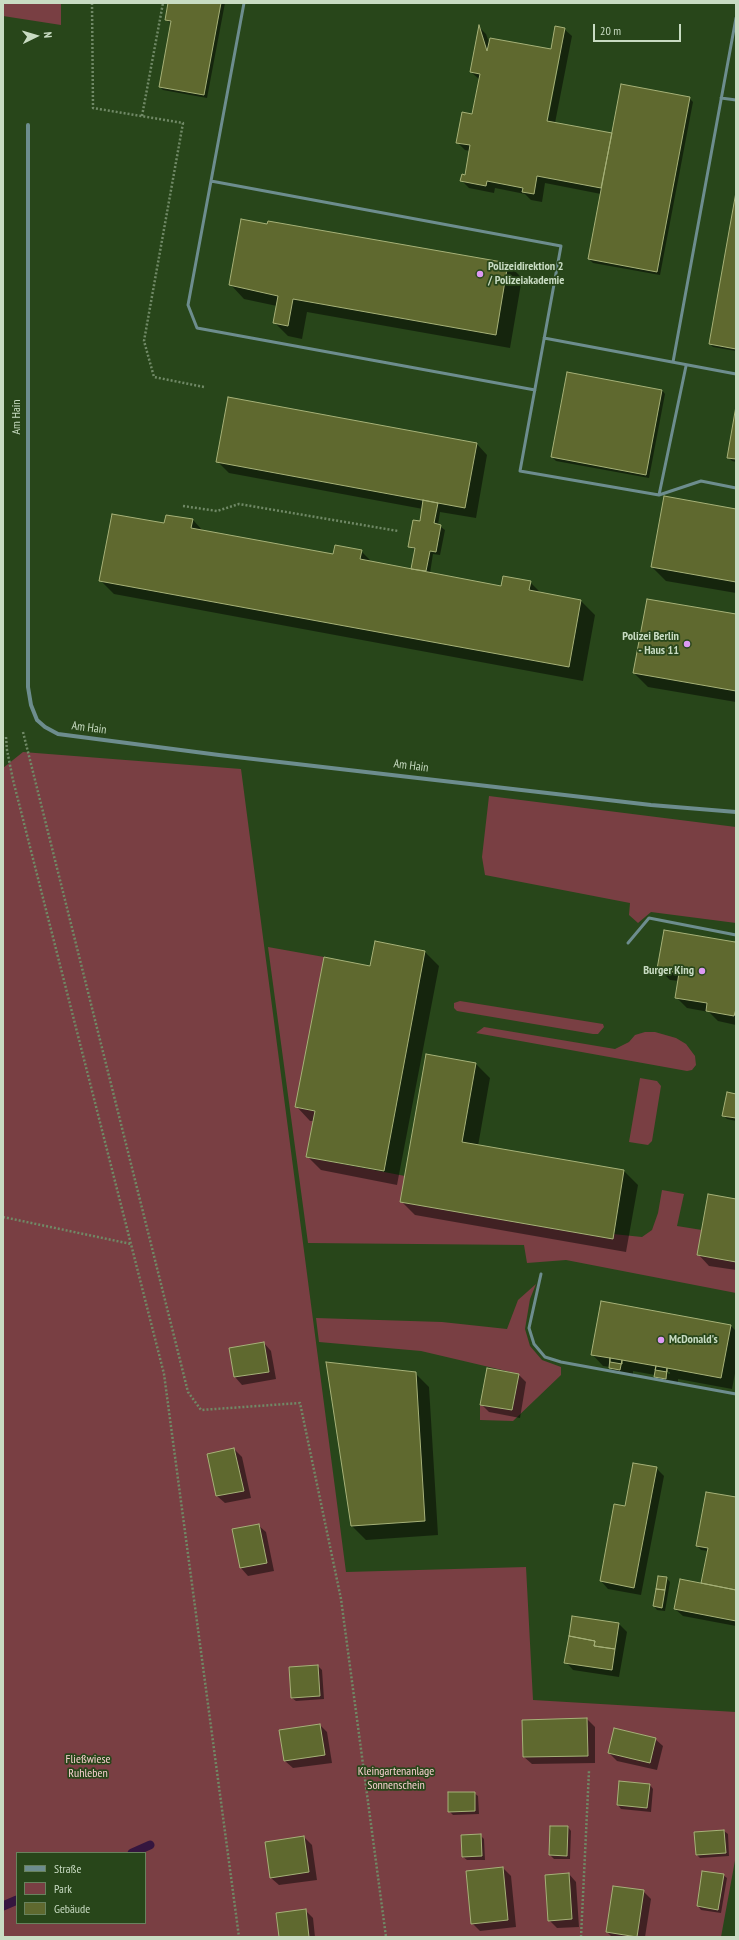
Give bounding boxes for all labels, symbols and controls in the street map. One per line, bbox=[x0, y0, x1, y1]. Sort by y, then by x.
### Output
north arrow bbox=[16, 16, 56, 56]
scale bar bbox=[595, 16, 683, 42]
text: 20 m bbox=[600, 23, 621, 38]
text: N bbox=[41, 31, 55, 39]
place label: Polizeidirektion 2 / Polizeiakademie bbox=[488, 260, 564, 288]
marker: Polizeidirektion 2 / Polizeiakademie bbox=[475, 269, 485, 279]
street label: Am Hain bbox=[10, 399, 24, 435]
place label: Polizei Berlin - Haus 11 bbox=[622, 630, 679, 658]
marker: Polizei Berlin - Haus 11 bbox=[682, 639, 692, 649]
street label: Am Hain bbox=[71, 719, 107, 737]
street label: Am Hain bbox=[393, 757, 429, 775]
place label: Burger King bbox=[643, 964, 694, 978]
marker: Burger King bbox=[697, 966, 707, 976]
place label: McDonald's bbox=[669, 1333, 718, 1347]
marker: McDonald's bbox=[656, 1335, 666, 1345]
park label: Fließwiese Ruhleben bbox=[66, 1753, 110, 1781]
park label: Kleingartenanlage Sonnenschein bbox=[358, 1765, 434, 1793]
legend bbox=[16, 1852, 146, 1924]
text: Straße bbox=[54, 1861, 81, 1876]
text: Park bbox=[54, 1881, 72, 1896]
text: Gebäude bbox=[54, 1901, 90, 1916]

